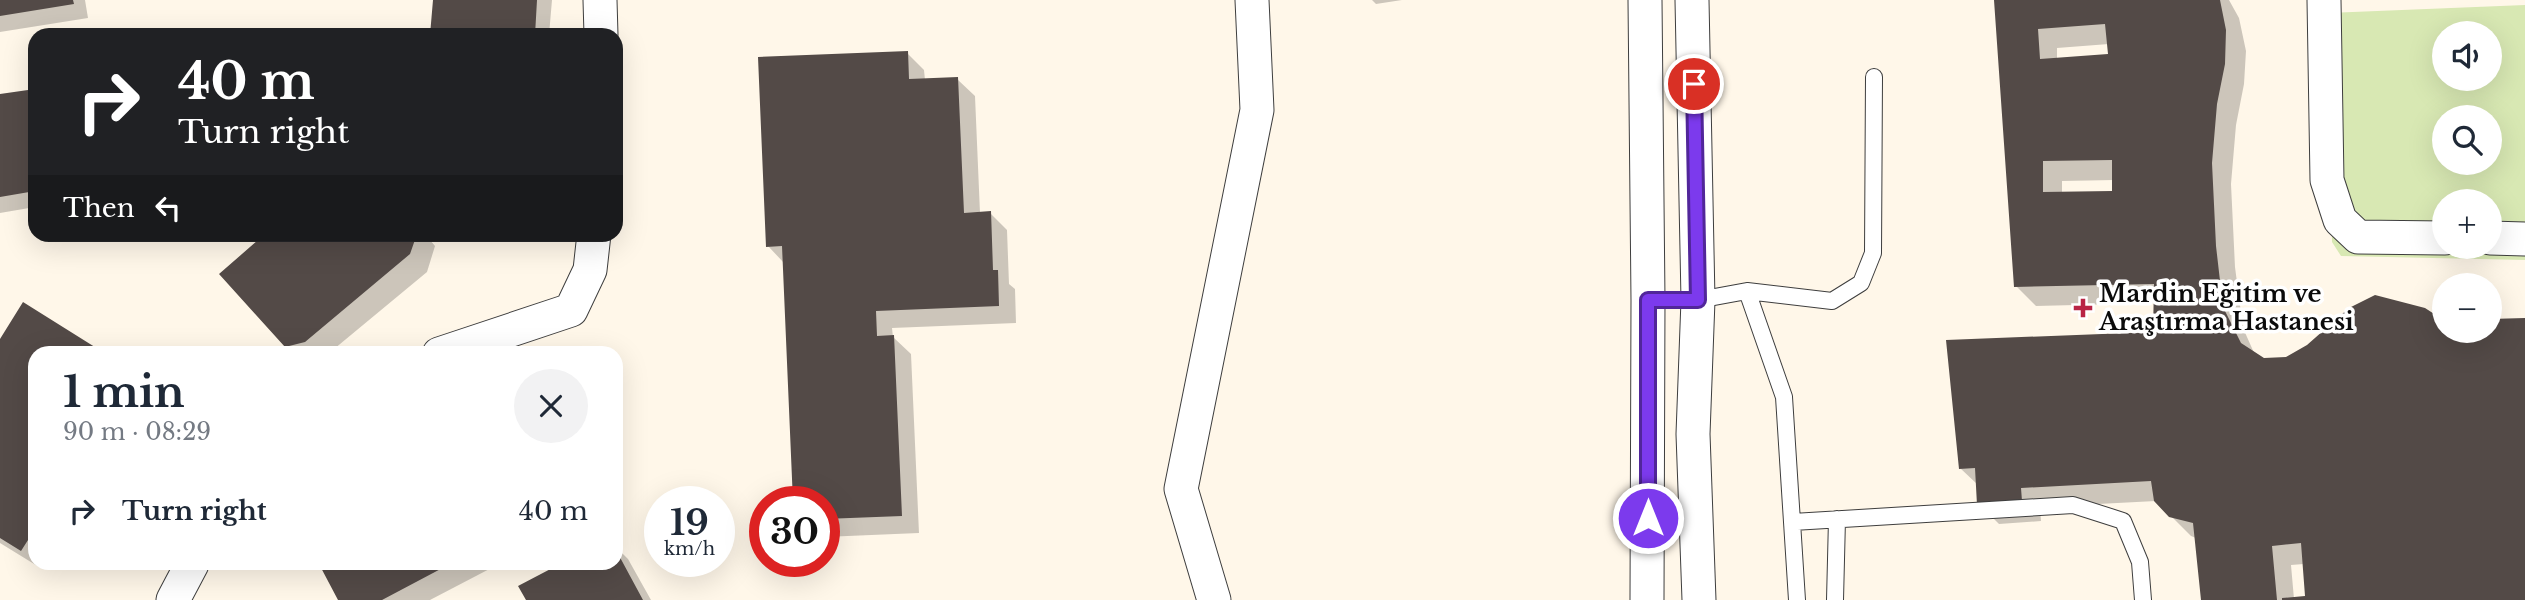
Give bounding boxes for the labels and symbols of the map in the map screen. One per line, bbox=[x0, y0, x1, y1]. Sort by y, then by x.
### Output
pin bbox=[1664, 54, 1724, 114]
place label: Mardin Eğitim ve Araştırma Hastanesi bbox=[2098, 279, 2354, 336]
marker: Mardin Eğitim ve Araştırma Hastanesi bbox=[2073, 298, 2093, 318]
position arrow bbox=[1611, 481, 1685, 555]
speed limit sign: 30 bbox=[749, 486, 840, 577]

